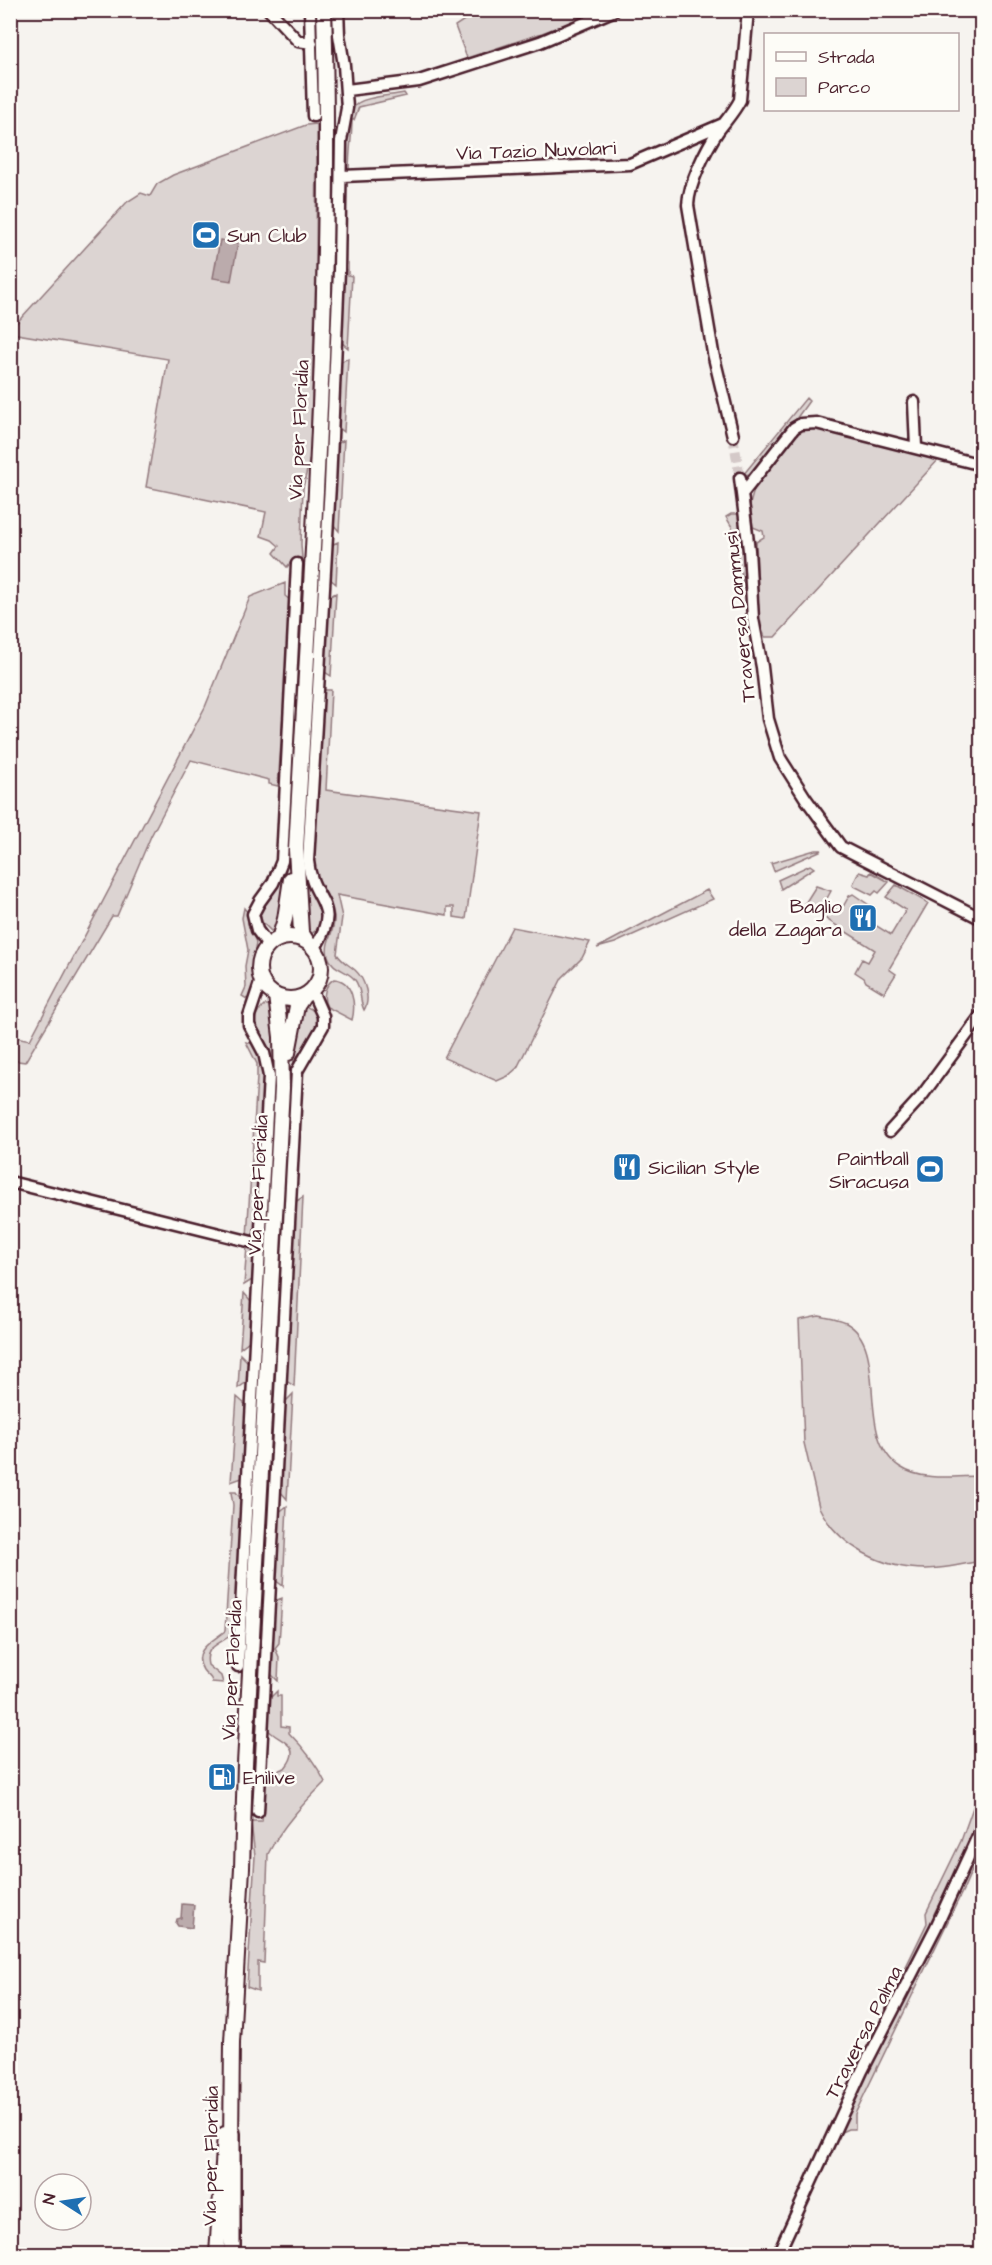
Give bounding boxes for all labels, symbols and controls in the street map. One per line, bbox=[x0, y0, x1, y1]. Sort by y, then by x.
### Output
legend bbox=[764, 33, 959, 111]
text: Strada bbox=[818, 45, 874, 70]
text: Parco bbox=[818, 75, 870, 100]
street label: Via Tazio Nuvolari bbox=[455, 134, 617, 168]
sports icon: Sun Club bbox=[190, 219, 222, 251]
place label: Sun Club bbox=[227, 222, 307, 250]
street label: Via per Floridia bbox=[281, 359, 317, 501]
street label: Traversa Dammusi bbox=[717, 530, 763, 704]
place label: Baglio della Zagara bbox=[729, 893, 842, 945]
restaurant icon: Baglio della Zagara bbox=[847, 902, 879, 934]
street label: Via per Floridia bbox=[240, 1114, 276, 1256]
place label: Paintball Siracusa bbox=[829, 1145, 909, 1196]
restaurant icon: Sicilian Style bbox=[611, 1151, 643, 1183]
sports icon: Paintball Siracusa bbox=[914, 1153, 946, 1185]
place label: Sicilian Style bbox=[648, 1154, 760, 1183]
street label: Via per Floridia bbox=[214, 1599, 250, 1741]
fuel station icon: Enilive bbox=[206, 1761, 238, 1793]
place label: Enilive bbox=[243, 1764, 295, 1792]
street label: Traversa Palma bbox=[818, 1961, 909, 2104]
street label: Via per Floridia bbox=[196, 2086, 226, 2227]
north arrow bbox=[33, 2172, 93, 2232]
text: N bbox=[38, 2192, 61, 2206]

